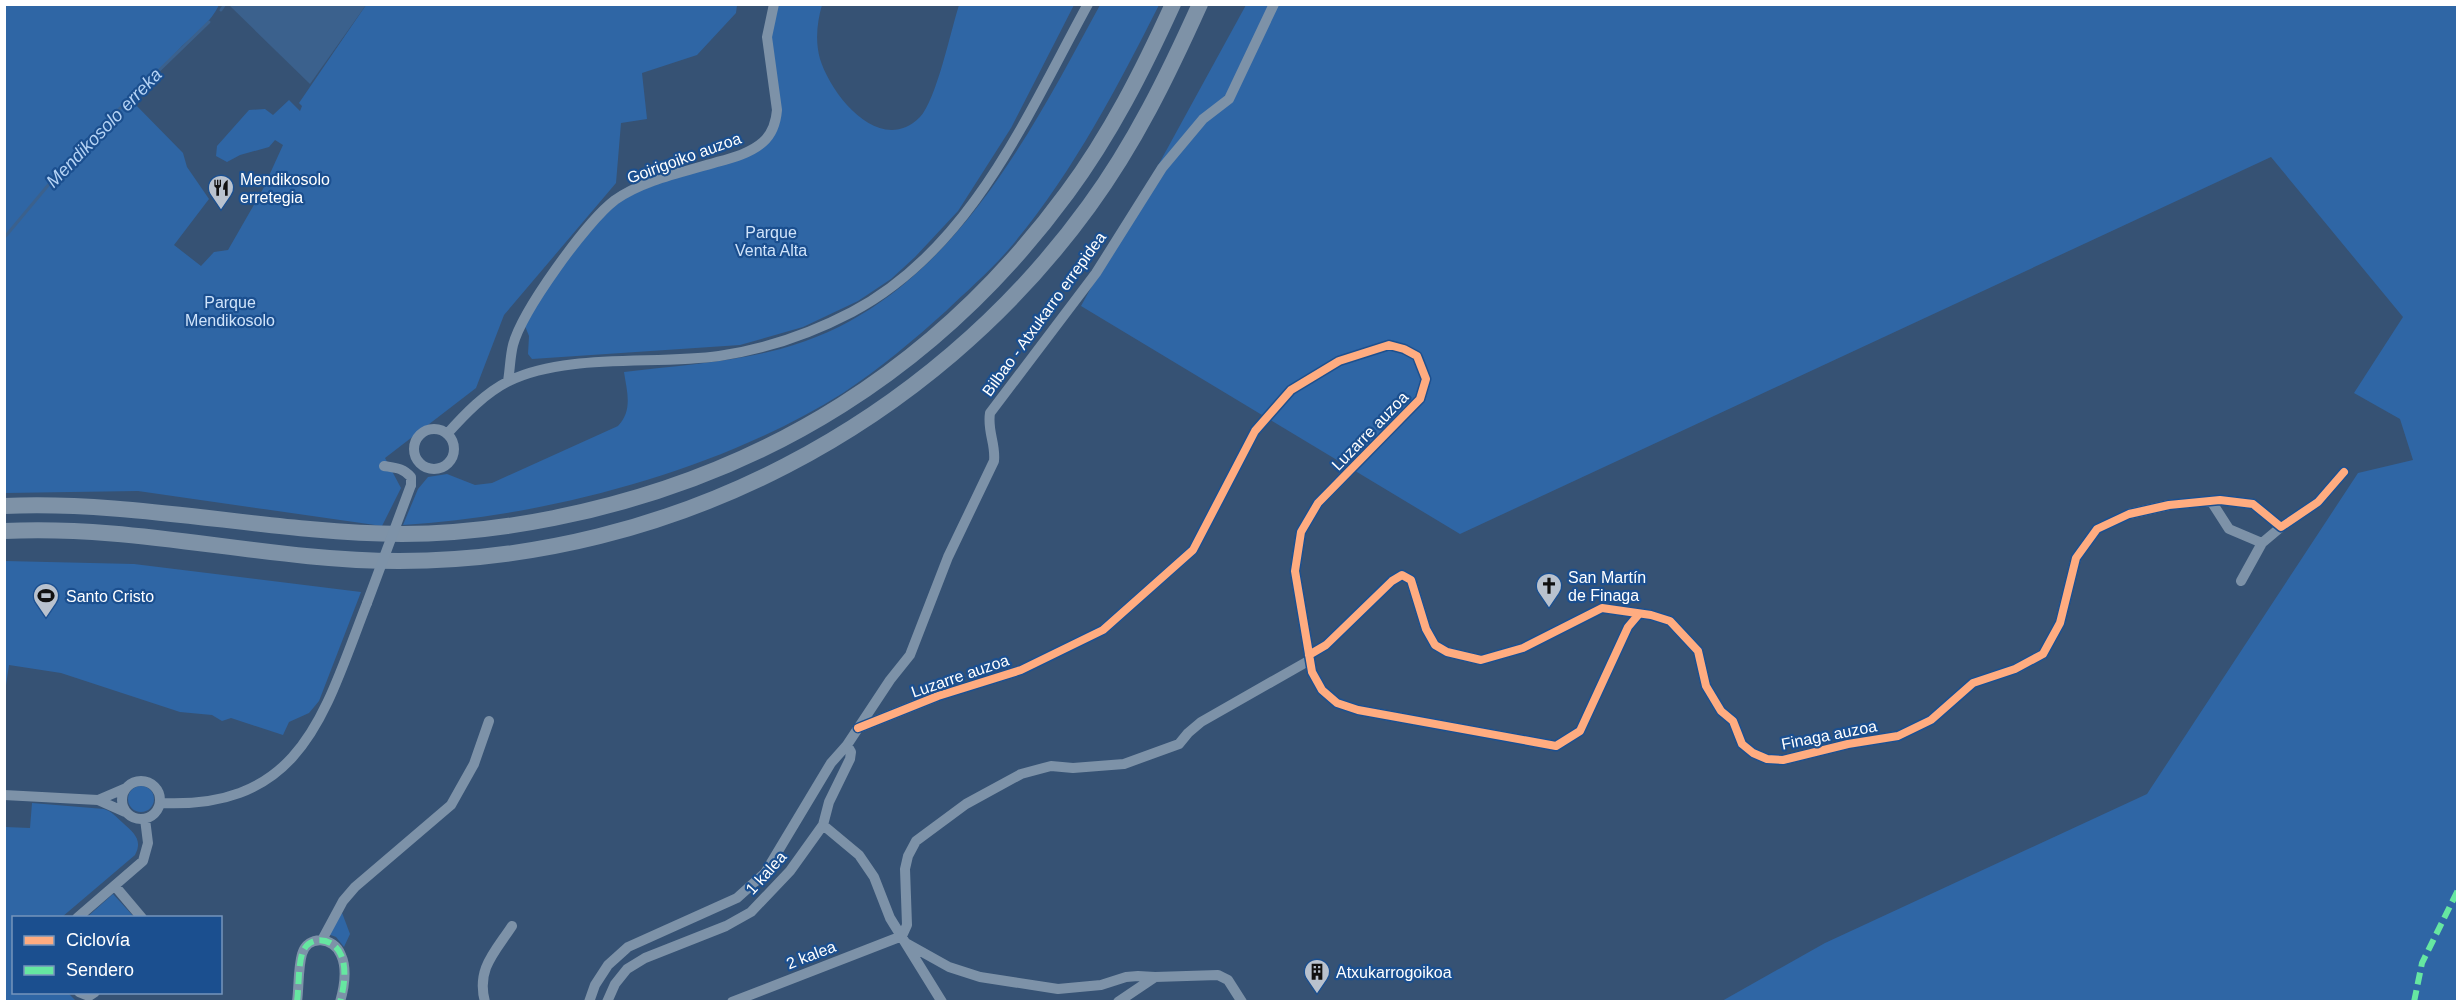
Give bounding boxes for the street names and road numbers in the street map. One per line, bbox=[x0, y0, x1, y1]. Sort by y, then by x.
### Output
street label: Goirigoiko auzoa bbox=[625, 129, 743, 187]
street label: Bilbao - Atxukarro errepidea bbox=[979, 229, 1109, 399]
street label: Luzarre auzoa bbox=[1328, 388, 1412, 474]
street label: Luzarre auzoa bbox=[909, 651, 1011, 701]
street label: Finaga auzoa bbox=[1780, 717, 1878, 753]
street label: 1 kalea bbox=[742, 848, 790, 898]
street label: 2 kalea bbox=[784, 938, 838, 972]

